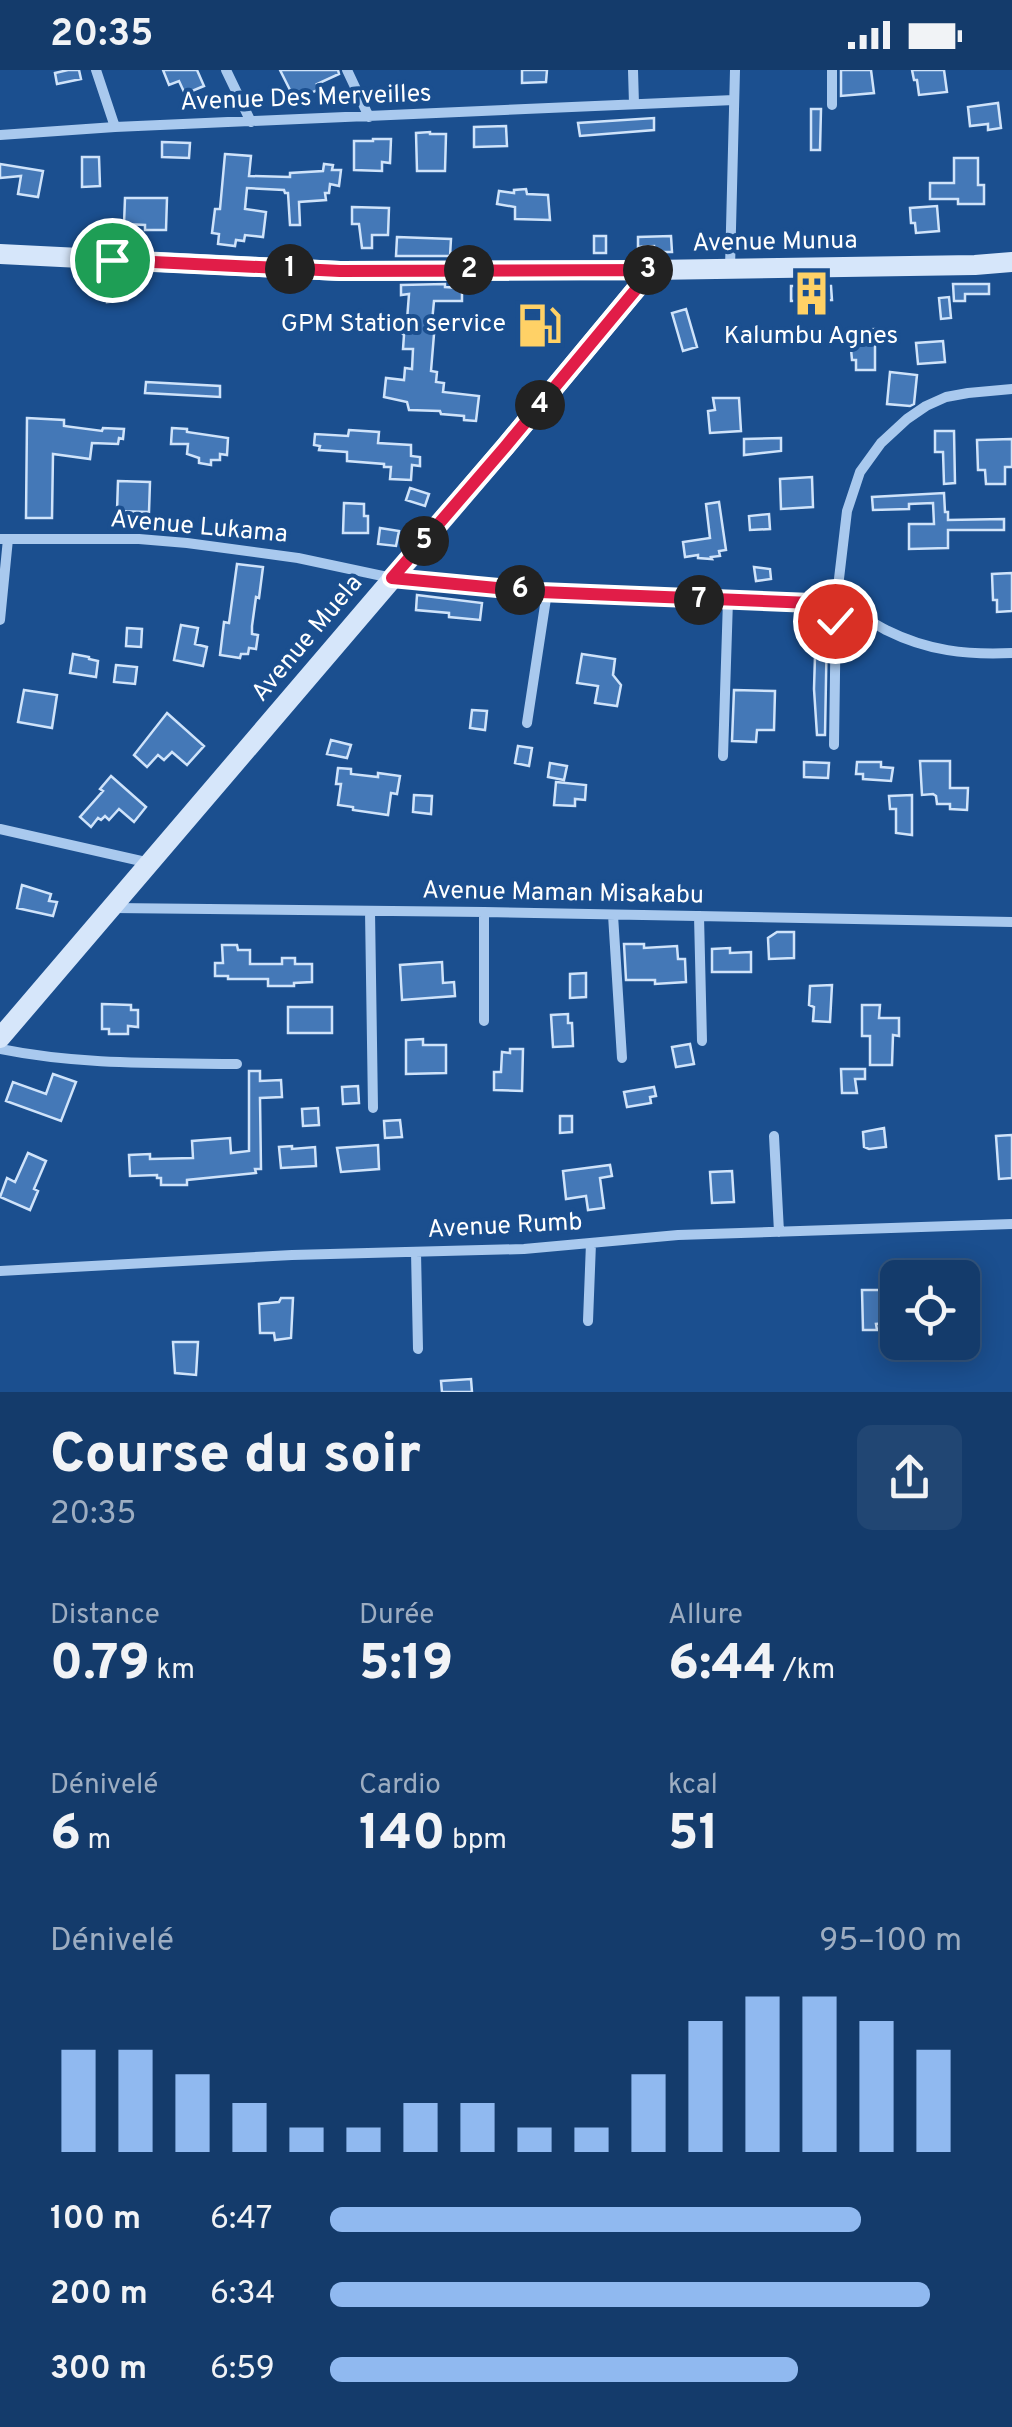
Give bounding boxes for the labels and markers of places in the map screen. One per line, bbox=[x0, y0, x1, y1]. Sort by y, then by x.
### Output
pin bbox=[70, 218, 155, 303]
pin: 1 bbox=[265, 244, 315, 294]
pin: 2 bbox=[444, 245, 494, 295]
pin: 3 bbox=[623, 245, 673, 295]
building icon: Kalumbu Agnes bbox=[787, 269, 835, 317]
fuel station icon: GPM Station service bbox=[515, 301, 563, 349]
place label: GPM Station service bbox=[281, 309, 506, 341]
place label: Kalumbu Agnes bbox=[724, 321, 898, 353]
pin: 4 bbox=[515, 380, 565, 430]
pin: 5 bbox=[399, 516, 449, 566]
pin: 6 bbox=[495, 565, 545, 615]
pin: 7 bbox=[674, 575, 724, 625]
pin bbox=[793, 579, 878, 664]

